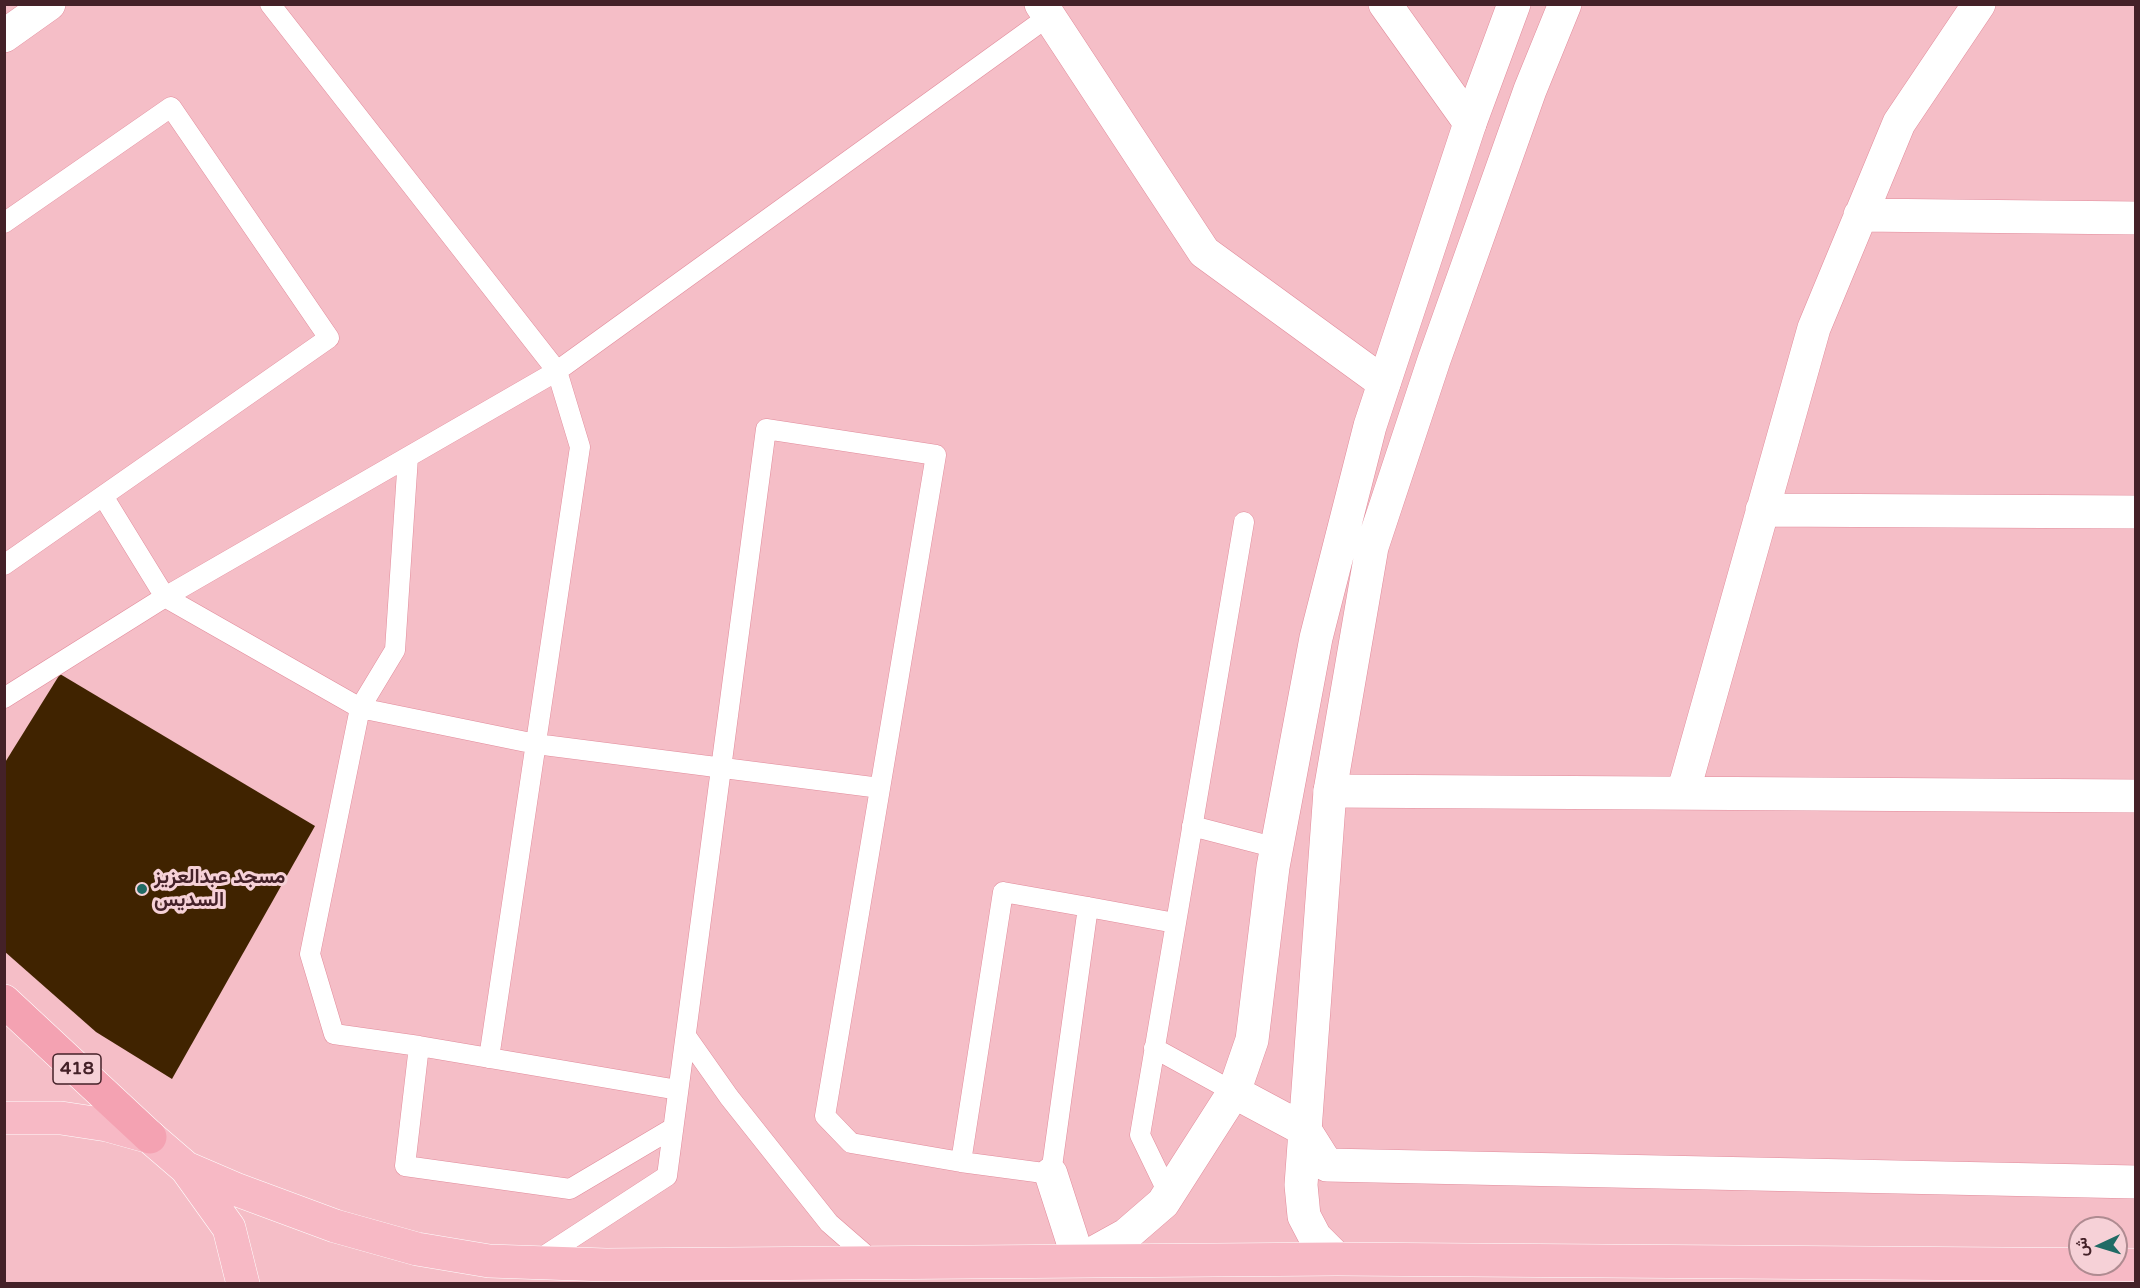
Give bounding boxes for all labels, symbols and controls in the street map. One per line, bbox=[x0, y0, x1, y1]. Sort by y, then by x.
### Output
place label: مسجد عبدالعزيز السديس bbox=[154, 866, 285, 913]
marker: مسجد عبدالعزيز السديس bbox=[135, 882, 149, 896]
road number: 418 bbox=[53, 1054, 101, 1084]
north arrow bbox=[2068, 1216, 2128, 1276]
text: ش bbox=[2071, 1237, 2093, 1257]

